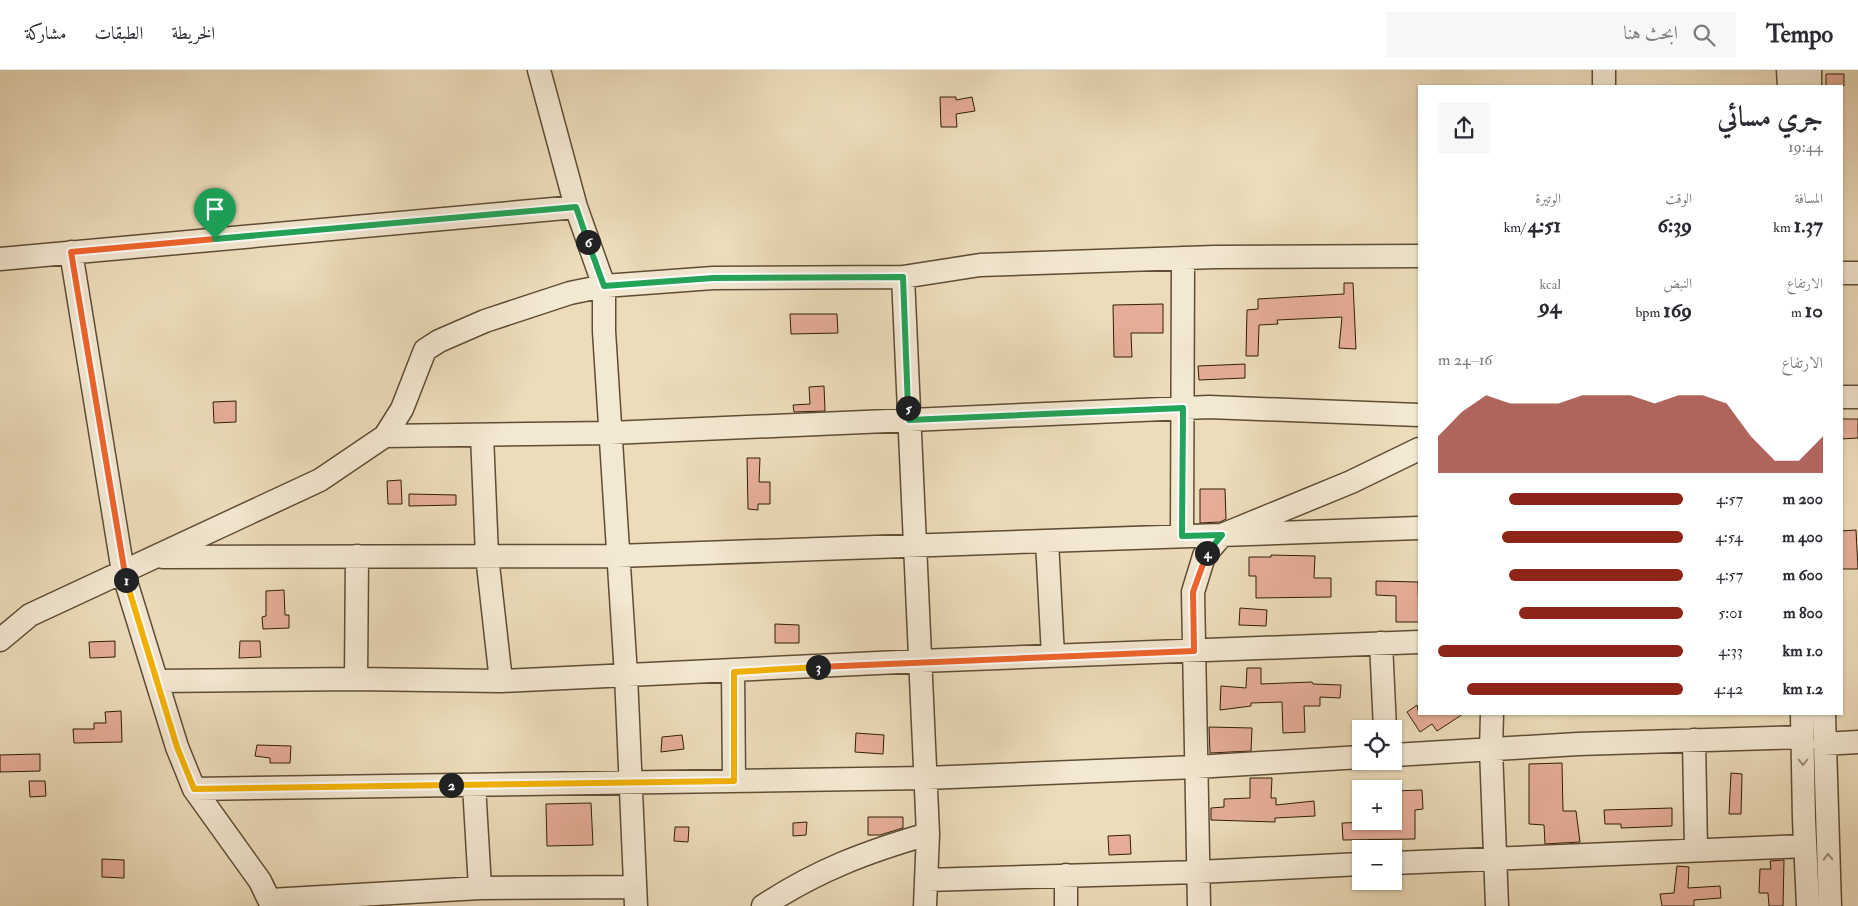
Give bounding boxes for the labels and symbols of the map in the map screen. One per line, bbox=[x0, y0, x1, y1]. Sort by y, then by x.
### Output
pin bbox=[194, 188, 236, 239]
pin: 6 bbox=[576, 230, 600, 254]
pin: 5 bbox=[896, 396, 920, 420]
pin: 4 bbox=[1194, 540, 1220, 566]
pin: 1 bbox=[114, 568, 138, 592]
pin: 3 bbox=[806, 654, 830, 680]
one-way arrow bbox=[1798, 759, 1808, 767]
pin: 2 bbox=[438, 772, 464, 798]
one-way arrow bbox=[1822, 853, 1833, 861]

